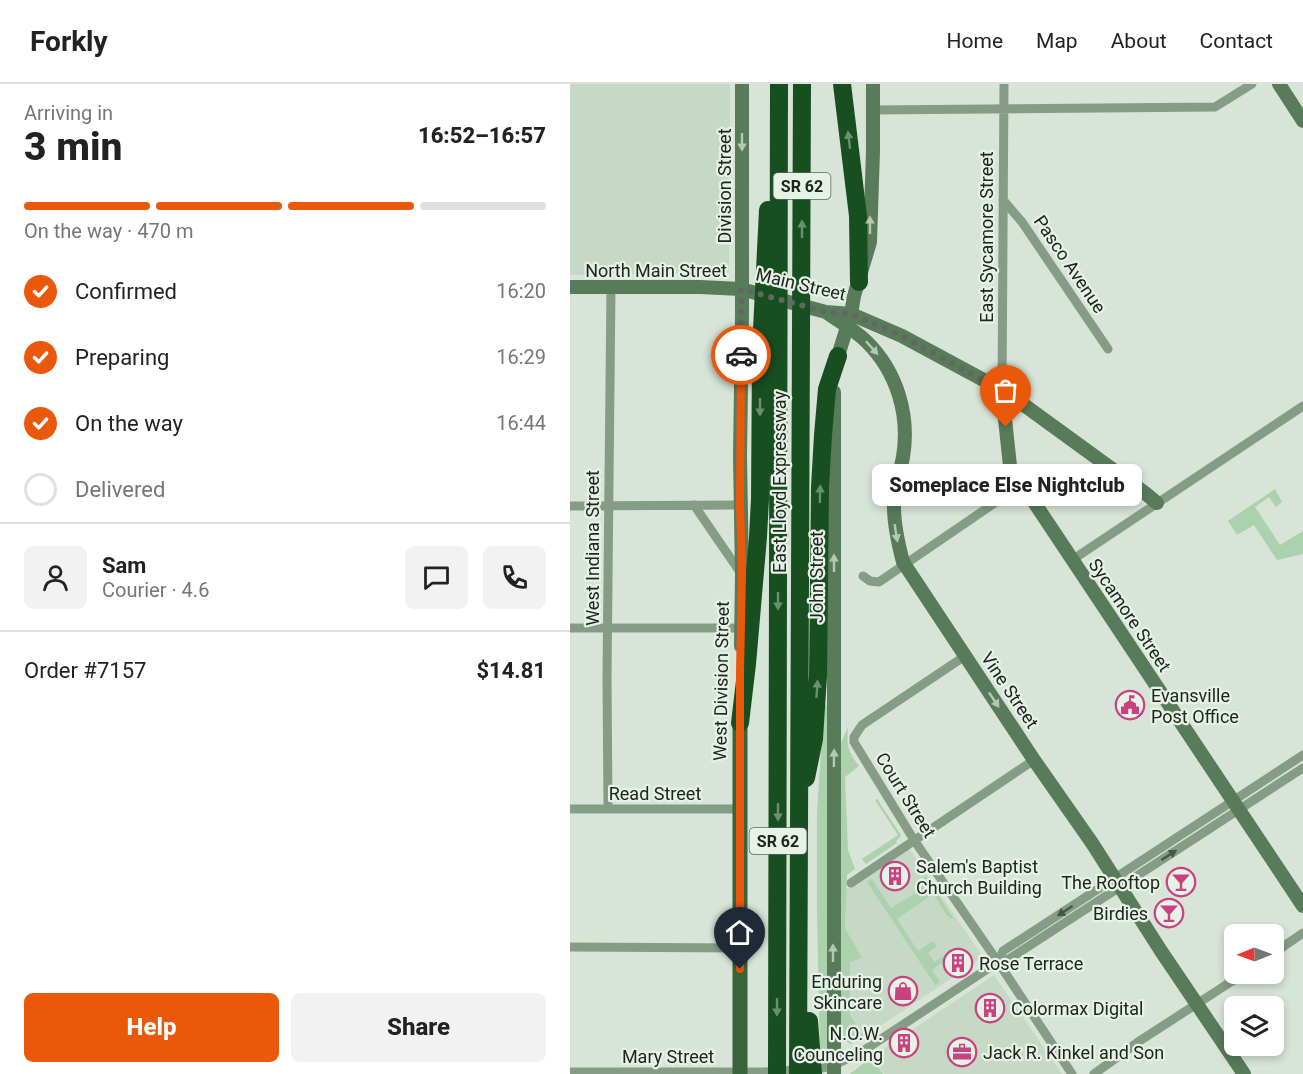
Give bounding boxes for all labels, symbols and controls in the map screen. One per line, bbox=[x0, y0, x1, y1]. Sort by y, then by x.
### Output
text: Forkly bbox=[30, 25, 108, 58]
text: Home bbox=[947, 29, 1003, 53]
text: Map bbox=[1036, 29, 1078, 53]
text: About bbox=[1111, 29, 1167, 53]
text: Contact bbox=[1200, 29, 1273, 53]
text: Arriving in bbox=[24, 101, 113, 125]
text: 16:52–16:57 bbox=[418, 123, 546, 148]
text: 3 min bbox=[24, 124, 122, 170]
street label: Division Street bbox=[714, 128, 735, 244]
one-way arrow bbox=[844, 130, 853, 149]
one-way arrow bbox=[737, 133, 747, 152]
street label: East Sycamore Street bbox=[976, 151, 997, 323]
road number: SR 62 bbox=[774, 173, 830, 199]
street label: Pasco Avenue bbox=[1030, 211, 1110, 317]
one-way arrow bbox=[865, 215, 875, 234]
text: On the way · 470 m bbox=[24, 219, 193, 243]
one-way arrow bbox=[797, 219, 807, 238]
street label: North Main Street bbox=[585, 260, 727, 281]
street label: Main Street bbox=[754, 263, 848, 305]
icon: check bbox=[24, 275, 57, 308]
text: Confirmed bbox=[75, 279, 177, 304]
text: 16:20 bbox=[496, 279, 546, 303]
courier bbox=[711, 325, 771, 385]
icon: car bbox=[725, 339, 758, 372]
one-way arrow bbox=[865, 340, 878, 355]
icon: check bbox=[24, 341, 57, 374]
text: Preparing bbox=[75, 345, 169, 370]
text: 16:29 bbox=[496, 345, 546, 369]
pin bbox=[980, 365, 1031, 427]
icon: bag bbox=[989, 374, 1022, 407]
street label: East Lloyd Expressway bbox=[769, 391, 790, 573]
one-way arrow bbox=[755, 398, 765, 417]
icon: check bbox=[24, 407, 57, 440]
text: On the way bbox=[75, 411, 183, 436]
text: 16:44 bbox=[496, 411, 546, 435]
callout: Someplace Else Nightclub bbox=[871, 463, 1141, 505]
street label: West Indiana Street bbox=[582, 470, 603, 626]
text: Someplace Else Nightclub bbox=[889, 473, 1125, 497]
text: Delivered bbox=[75, 477, 165, 502]
one-way arrow bbox=[815, 484, 825, 503]
one-way arrow bbox=[892, 524, 901, 543]
street label: John Street bbox=[806, 531, 827, 623]
button: person bbox=[24, 546, 87, 609]
button: chat bbox=[405, 546, 468, 609]
button: phone bbox=[483, 546, 546, 609]
text: Sam bbox=[102, 553, 146, 578]
one-way arrow bbox=[829, 553, 839, 572]
street label: Sycamore Street bbox=[1084, 554, 1176, 676]
text: Courier · 4.6 bbox=[102, 578, 209, 602]
one-way arrow bbox=[773, 592, 783, 611]
street label: West Division Street bbox=[709, 601, 733, 761]
street label: Vine Street bbox=[977, 648, 1043, 732]
text: Order #7157 bbox=[24, 658, 146, 683]
text: $14.81 bbox=[477, 658, 546, 683]
one-way arrow bbox=[813, 679, 822, 698]
place label: Evansville Post Office bbox=[1151, 685, 1239, 727]
public building icon: Evansville Post Office bbox=[1114, 689, 1146, 721]
one-way arrow bbox=[989, 692, 1000, 708]
one-way arrow bbox=[829, 748, 838, 767]
street label: Court Street bbox=[872, 749, 940, 841]
street label: Read Street bbox=[609, 783, 701, 804]
one-way arrow bbox=[773, 803, 783, 822]
road number: SR 62 bbox=[750, 828, 806, 854]
one-way arrow bbox=[1160, 850, 1177, 861]
place label: Salem's Baptist Church Building bbox=[916, 856, 1042, 898]
building icon: Salem's Baptist Church Building bbox=[879, 860, 911, 892]
bar icon: The Rooftop bbox=[1165, 866, 1197, 898]
place label: The Rooftop bbox=[1061, 872, 1160, 893]
bar icon: Birdies bbox=[1153, 897, 1185, 929]
place label: Birdies bbox=[1093, 903, 1148, 924]
one-way arrow bbox=[1057, 905, 1073, 916]
pin bbox=[714, 907, 765, 969]
icon: home bbox=[723, 916, 756, 949]
north arrow bbox=[1224, 924, 1284, 984]
map controls bbox=[1224, 924, 1284, 1056]
one-way arrow bbox=[828, 943, 838, 962]
building icon: Rose Terrace bbox=[942, 947, 974, 979]
place label: Rose Terrace bbox=[979, 953, 1083, 974]
place label: Enduring Skincare bbox=[811, 971, 882, 1013]
shop icon: Enduring Skincare bbox=[887, 975, 919, 1007]
building icon: Colormax Digital bbox=[974, 992, 1006, 1024]
button: Help bbox=[24, 993, 279, 1062]
button: Share bbox=[291, 993, 546, 1062]
button: layers bbox=[1224, 996, 1284, 1056]
one-way arrow bbox=[772, 998, 782, 1017]
place label: Colormax Digital bbox=[1011, 998, 1143, 1019]
place label: N.O.W. Counceling bbox=[793, 1023, 883, 1065]
building icon: N.O.W. Counceling bbox=[888, 1027, 920, 1059]
office icon: Jack R. Kinkel and Son bbox=[946, 1036, 978, 1068]
place label: Jack R. Kinkel and Son bbox=[983, 1042, 1164, 1063]
street label: Mary Street bbox=[622, 1046, 714, 1067]

